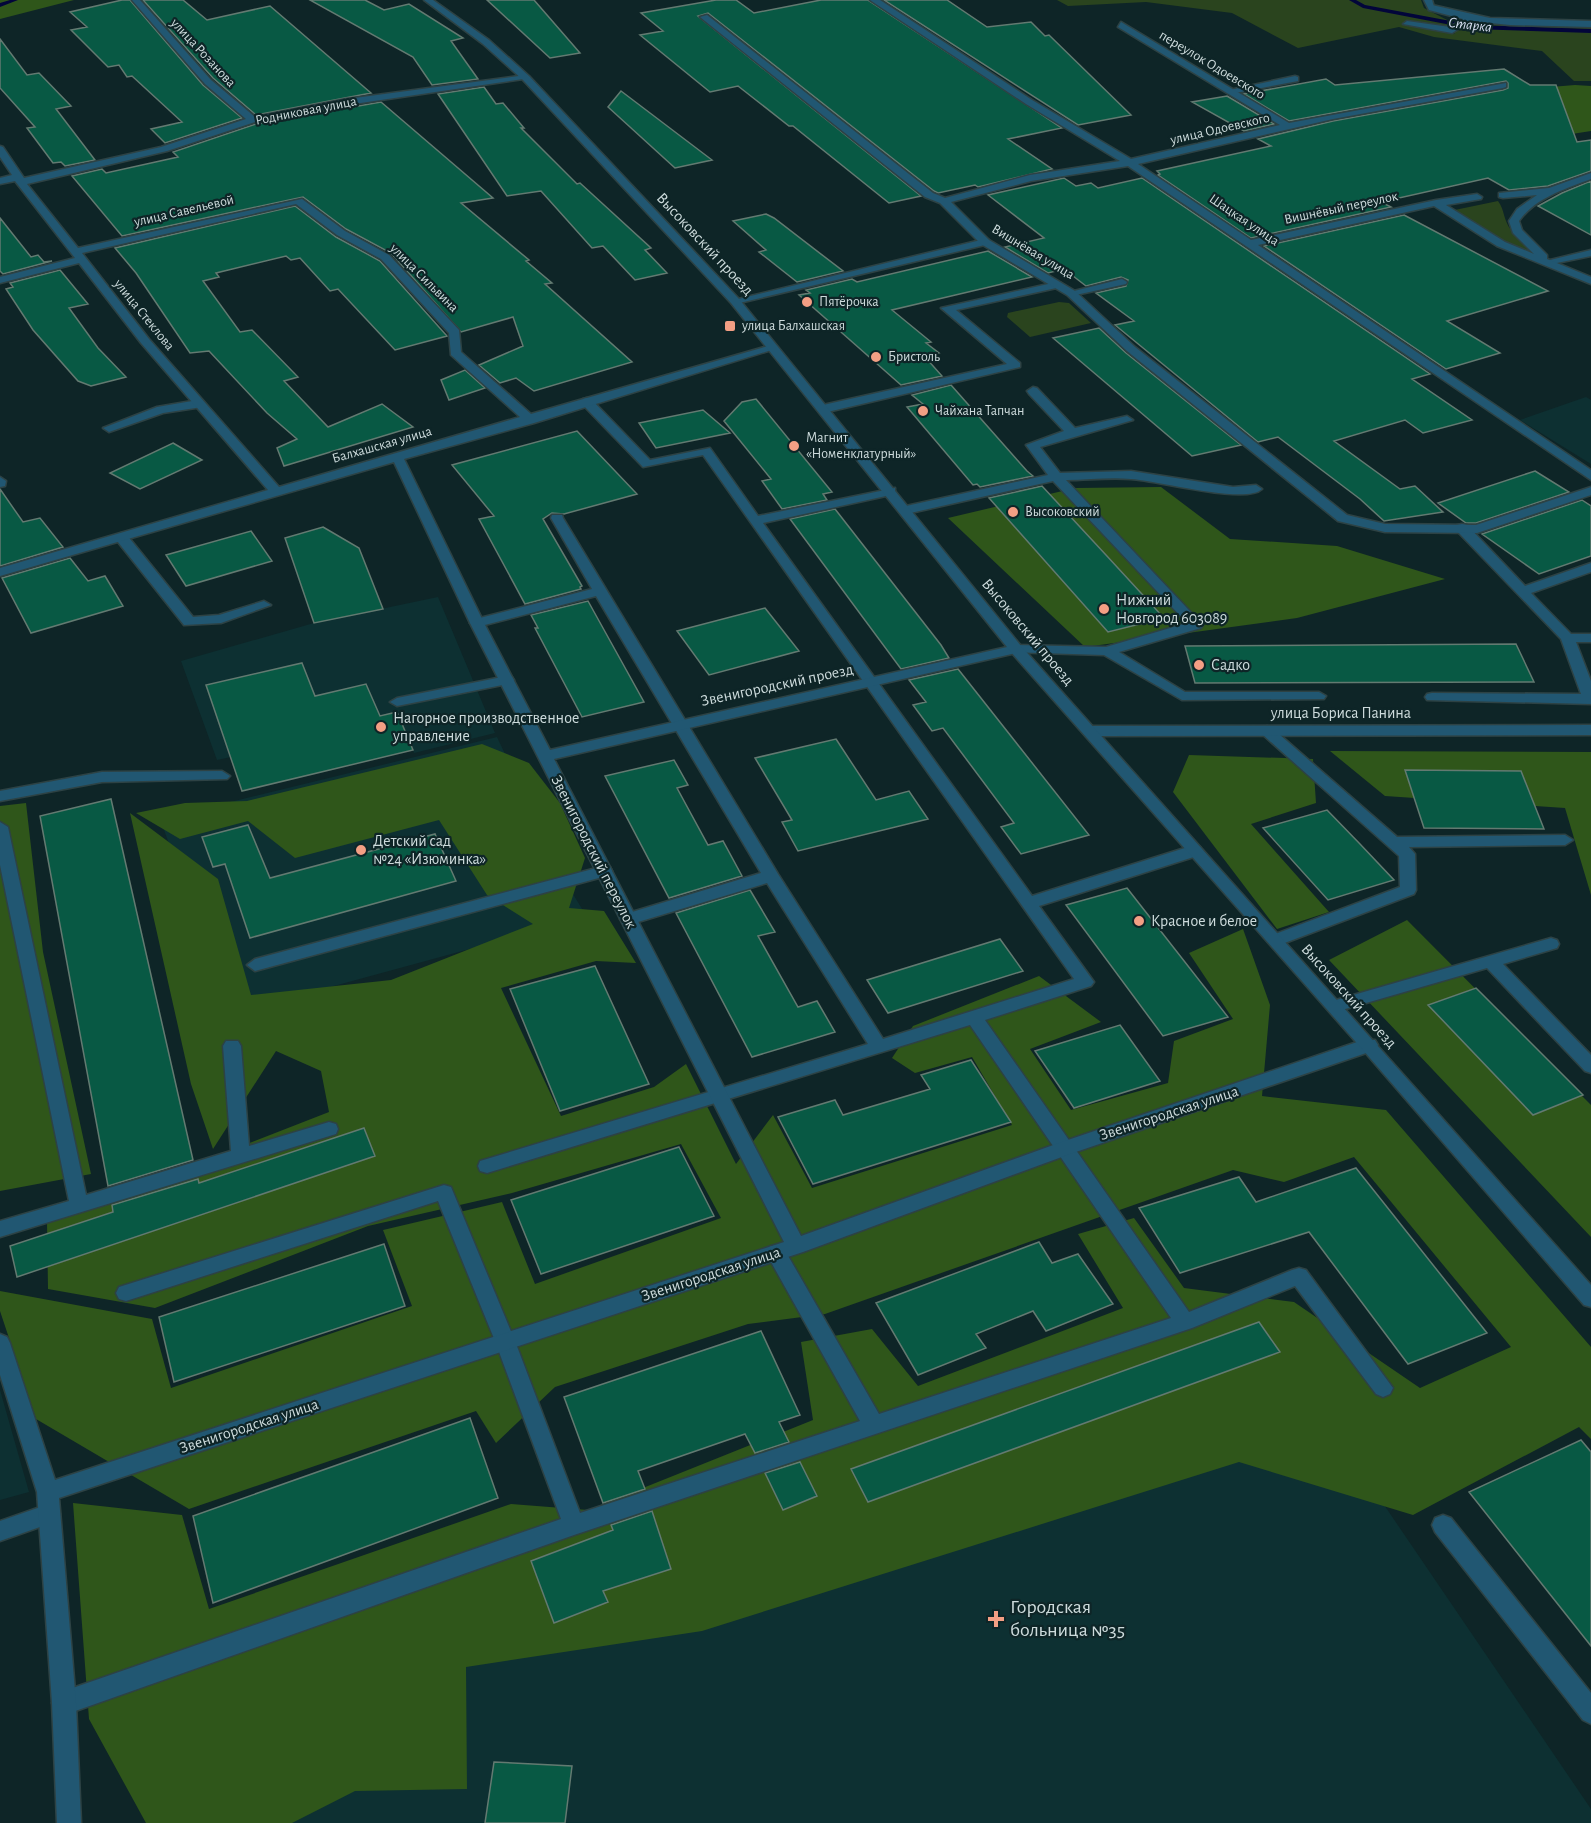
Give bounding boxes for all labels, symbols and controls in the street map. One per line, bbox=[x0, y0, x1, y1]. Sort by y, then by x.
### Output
street label: улица Розанова bbox=[167, 15, 239, 90]
water label: Старка bbox=[1447, 15, 1493, 35]
street label: переулок Одоевского bbox=[1157, 28, 1267, 102]
street label: Родниковая улица bbox=[254, 94, 358, 128]
street label: улица Одоевского bbox=[1168, 111, 1271, 147]
street label: Вишнёвый переулок bbox=[1283, 189, 1400, 227]
street label: Высоковский проезд bbox=[653, 190, 757, 298]
street label: Шацкая улица bbox=[1206, 192, 1282, 249]
street label: улица Савельевой bbox=[132, 193, 235, 230]
street label: Вишнёвая улица bbox=[989, 222, 1077, 282]
street label: улица Сильвина bbox=[386, 240, 461, 315]
street label: улица Стеклова bbox=[111, 276, 177, 354]
marker: Пятёрочка bbox=[800, 295, 814, 309]
place label: Пятёрочка bbox=[819, 295, 879, 309]
marker: улица Балхашская bbox=[723, 319, 737, 333]
place label: улица Балхашская bbox=[741, 319, 845, 333]
marker: Бристоль bbox=[869, 350, 883, 364]
place label: Бристоль bbox=[888, 350, 940, 364]
marker: Чайхана Тапчан bbox=[916, 404, 930, 418]
place label: Чайхана Тапчан bbox=[935, 404, 1025, 418]
street label: Балхашская улица bbox=[330, 424, 434, 466]
place label: Магнит «Номенклатурный» bbox=[806, 431, 916, 461]
marker: Магнит «Номенклатурный» bbox=[787, 439, 801, 453]
marker: Высоковский bbox=[1006, 505, 1020, 519]
place label: Высоковский bbox=[1025, 505, 1100, 519]
street label: Высоковский проезд bbox=[979, 576, 1077, 688]
place label: Нижний Новгород 603089 bbox=[1116, 592, 1227, 626]
marker: Нижний Новгород 603089 bbox=[1097, 602, 1111, 616]
place label: Садко bbox=[1211, 657, 1250, 673]
marker: Садко bbox=[1192, 658, 1206, 672]
street label: Звенигородский проезд bbox=[699, 661, 855, 709]
street label: улица Бориса Панина bbox=[1270, 705, 1411, 722]
place label: Нагорное производственное управление bbox=[392, 710, 579, 745]
marker: Нагорное производственное управление bbox=[374, 720, 388, 734]
street label: Звенигородский переулок bbox=[547, 773, 640, 932]
place label: Детский сад №24 «Изюминка» bbox=[373, 833, 486, 867]
marker: Детский сад №24 «Изюминка» bbox=[354, 843, 368, 857]
place label: Красное и белое bbox=[1151, 913, 1257, 929]
marker: Красное и белое bbox=[1132, 914, 1146, 928]
street label: Высоковский проезд bbox=[1298, 941, 1400, 1051]
street label: Звенигородская улица bbox=[1098, 1083, 1241, 1144]
street label: Звенигородская улица bbox=[640, 1244, 783, 1305]
street label: Звенигородская улица bbox=[178, 1396, 321, 1457]
place label: Городская больница №35 bbox=[1010, 1597, 1125, 1640]
marker: Городская больница №35 bbox=[987, 1610, 1005, 1628]

